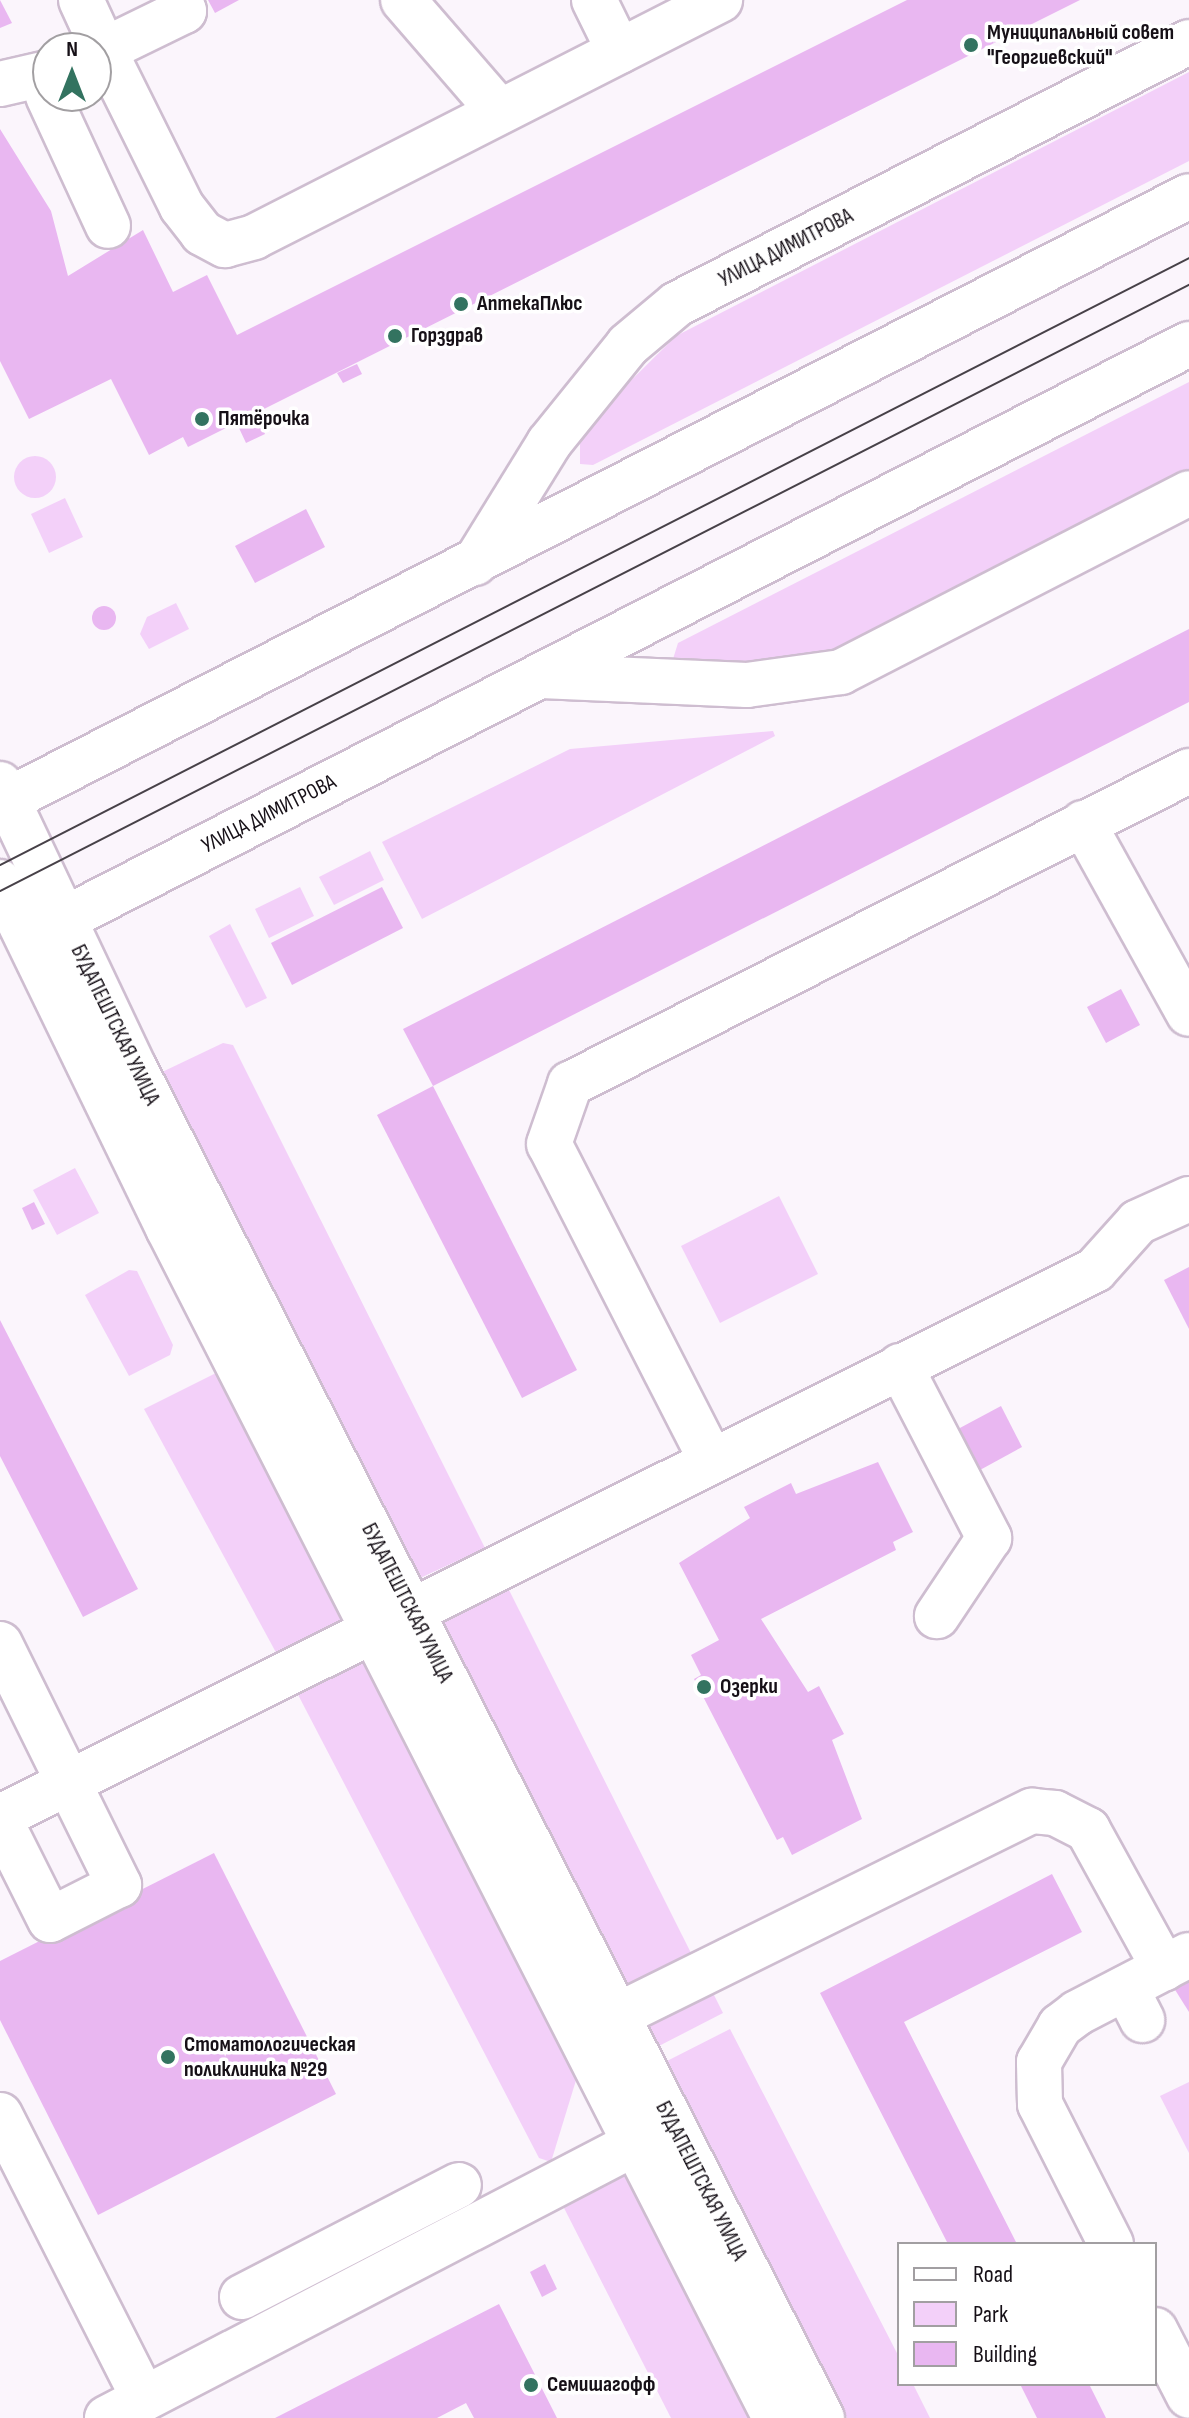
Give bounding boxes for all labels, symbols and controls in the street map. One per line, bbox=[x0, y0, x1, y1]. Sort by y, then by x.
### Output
place label: Муниципальный совет "Георгиевский" bbox=[987, 19, 1174, 70]
north arrow bbox=[32, 32, 112, 112]
text: N bbox=[66, 36, 78, 63]
marker: Муниципальный совет "Георгиевский" bbox=[962, 36, 980, 54]
street label: УЛИЦА ДИМИТРОВА bbox=[714, 203, 858, 293]
place label: АптекаПлюс bbox=[477, 291, 583, 317]
marker: АптекаПлюс bbox=[452, 295, 470, 313]
place label: Горздрав bbox=[411, 323, 483, 349]
marker: Горздрав bbox=[386, 327, 404, 345]
place label: Пятёрочка bbox=[218, 406, 309, 432]
marker: Пятёрочка bbox=[193, 410, 211, 428]
street label: УЛИЦА ДИМИТРОВА bbox=[197, 769, 341, 859]
street label: БУДАПЕШТСКАЯ УЛИЦА bbox=[65, 940, 165, 1110]
street label: БУДАПЕШТСКАЯ УЛИЦА bbox=[355, 1519, 459, 1687]
place label: Озерки bbox=[720, 1674, 778, 1700]
marker: Озерки bbox=[695, 1678, 713, 1696]
place label: Стоматологическая поликлиника №29 bbox=[184, 2031, 356, 2082]
marker: Стоматологическая поликлиника №29 bbox=[159, 2048, 177, 2066]
street label: БУДАПЕШТСКАЯ УЛИЦА bbox=[649, 2097, 753, 2265]
legend bbox=[897, 2242, 1157, 2386]
text: Road bbox=[973, 2260, 1013, 2289]
text: Park bbox=[973, 2300, 1008, 2329]
text: Building bbox=[973, 2340, 1037, 2369]
place label: Семишагофф bbox=[547, 2372, 656, 2398]
marker: Семишагофф bbox=[522, 2376, 540, 2394]

